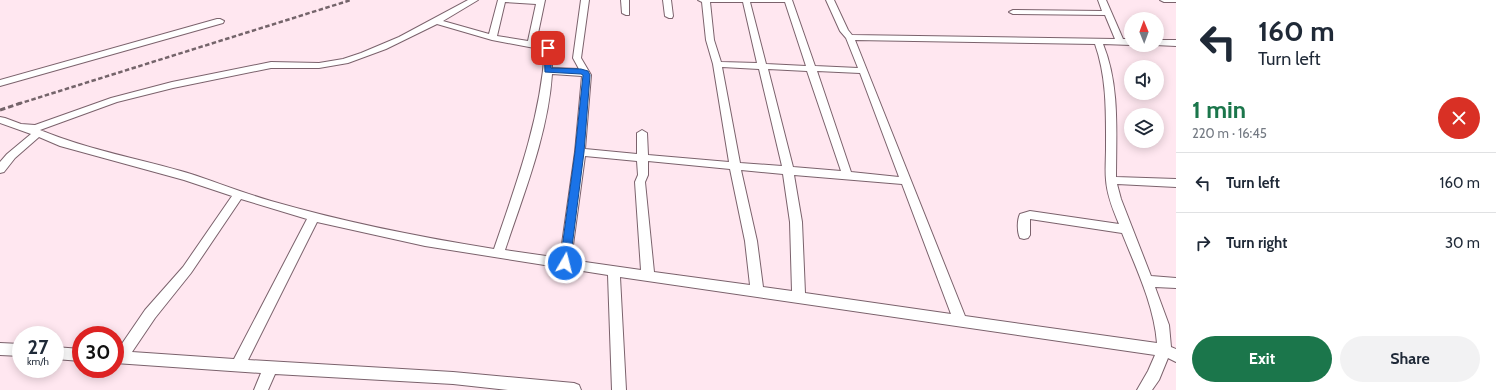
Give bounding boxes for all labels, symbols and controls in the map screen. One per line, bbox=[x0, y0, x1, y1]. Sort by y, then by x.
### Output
north arrow bbox=[1124, 12, 1164, 52]
map controls bbox=[1124, 12, 1164, 148]
text: 160 m bbox=[1258, 14, 1334, 48]
icon: left bbox=[1192, 16, 1244, 68]
pin bbox=[531, 31, 565, 65]
icon: arrive bbox=[537, 37, 559, 59]
text: Turn left bbox=[1258, 48, 1321, 70]
button: sound bbox=[1124, 60, 1164, 100]
text: 1 min bbox=[1192, 95, 1246, 124]
button: close bbox=[1438, 97, 1480, 139]
button: layers bbox=[1124, 108, 1164, 148]
text: 220 m · 16:45 bbox=[1192, 125, 1267, 141]
icon: left bbox=[1192, 172, 1214, 194]
text: Turn left bbox=[1226, 174, 1280, 192]
text: 160 m bbox=[1440, 174, 1480, 192]
icon: right bbox=[1192, 232, 1214, 254]
text: Turn right bbox=[1226, 234, 1287, 252]
text: 30 m bbox=[1445, 234, 1480, 252]
position arrow bbox=[544, 242, 586, 284]
speed limit sign: 30 bbox=[72, 326, 124, 378]
text: 27 bbox=[28, 335, 48, 359]
button: Exit bbox=[1192, 336, 1332, 382]
button: Share bbox=[1340, 336, 1480, 382]
text: km/h bbox=[27, 355, 49, 368]

